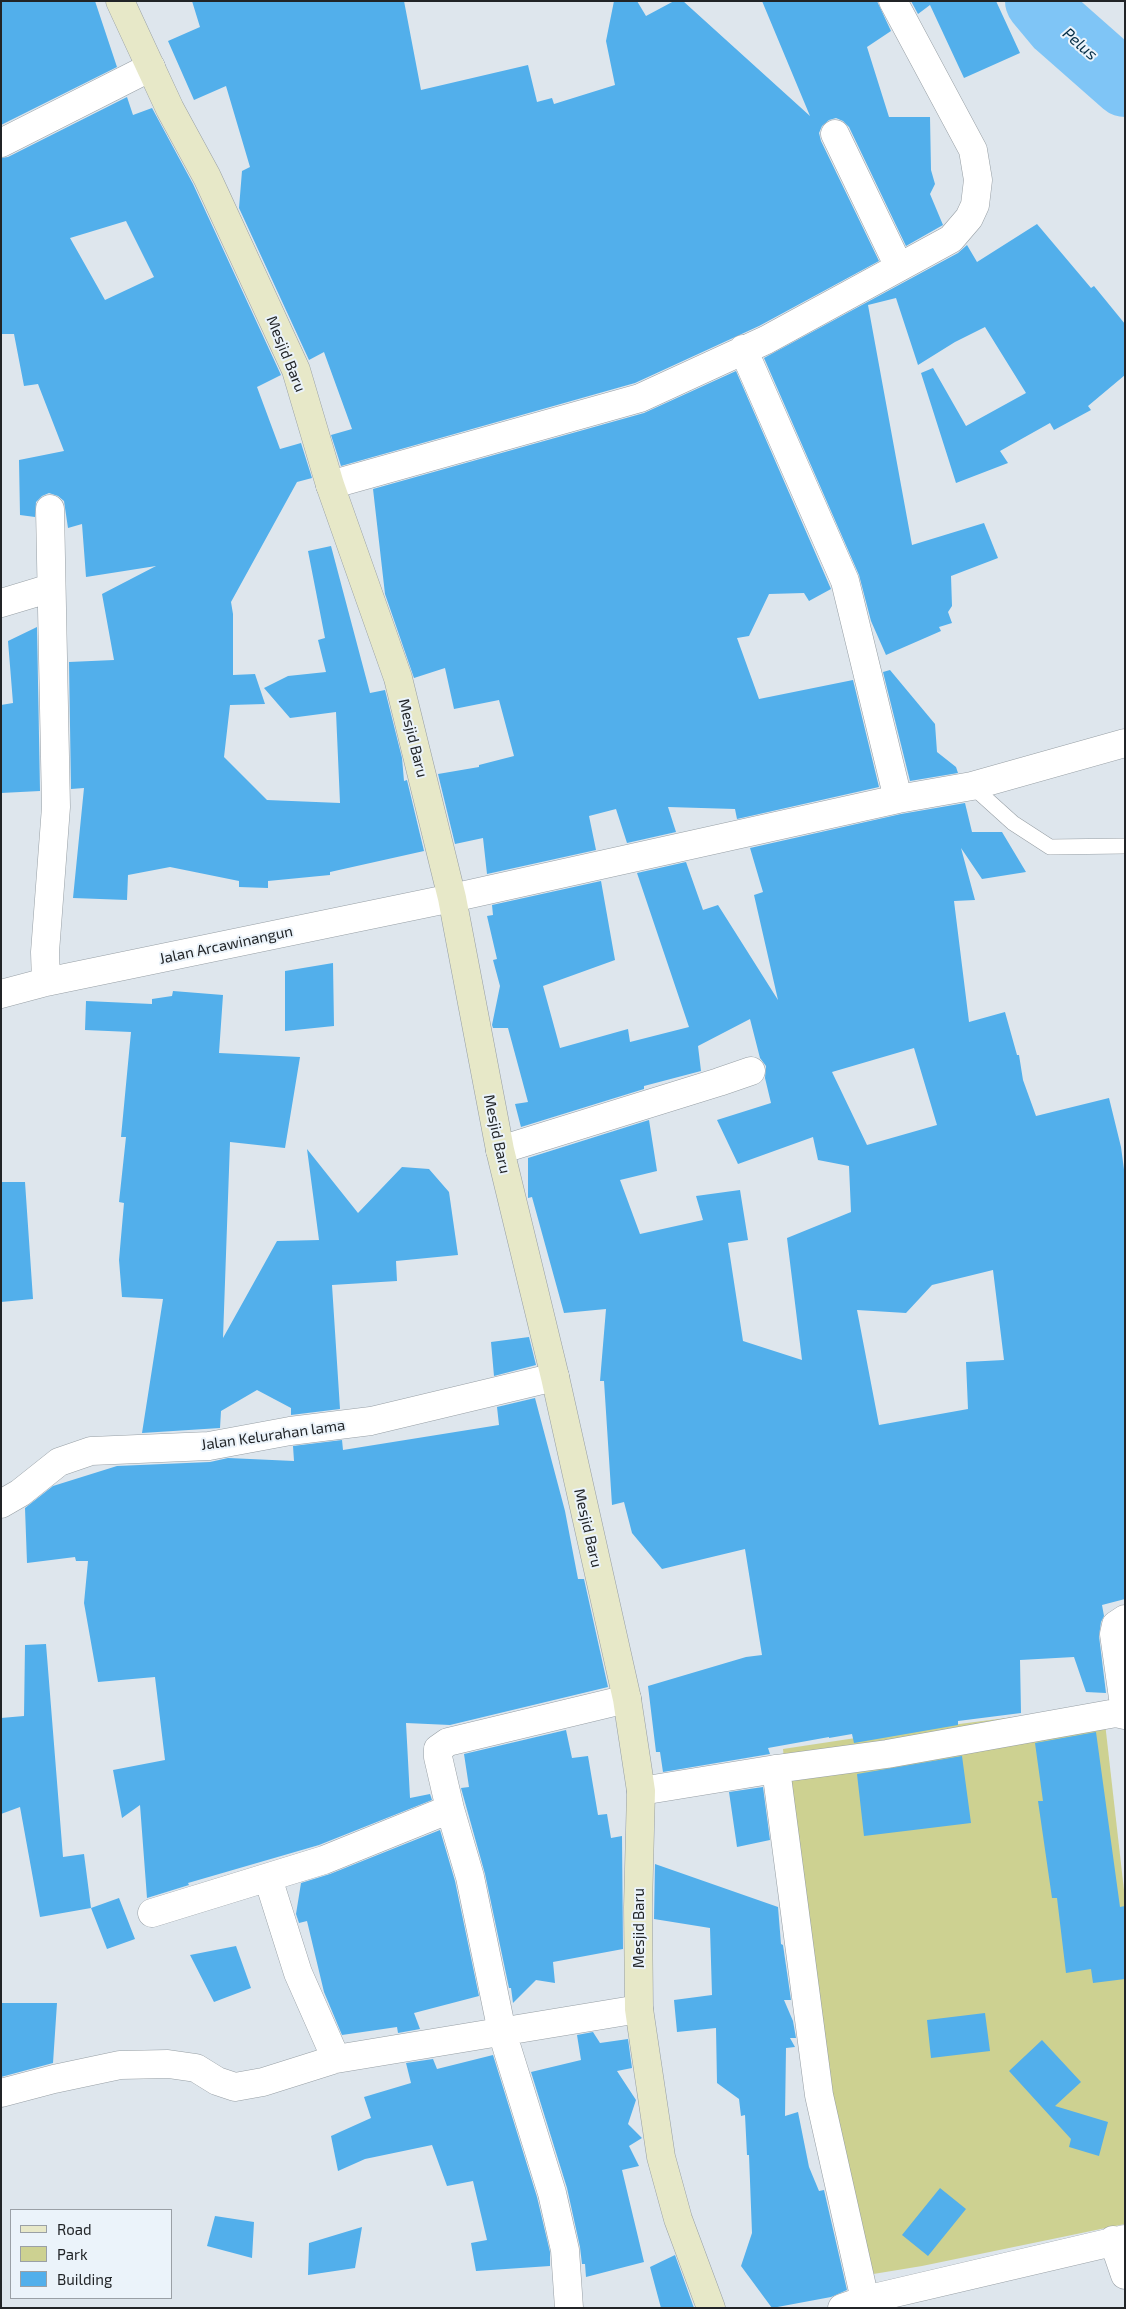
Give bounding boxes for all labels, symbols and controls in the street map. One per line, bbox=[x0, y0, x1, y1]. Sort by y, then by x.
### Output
water label: Pelus bbox=[1059, 24, 1101, 64]
street label: Mesjid Baru bbox=[263, 313, 309, 395]
street label: Mesjid Baru bbox=[395, 697, 431, 779]
street label: Jalan Arcawinangun bbox=[158, 922, 294, 968]
street label: Mesjid Baru bbox=[480, 1093, 514, 1175]
street label: Jalan Kelurahan lama bbox=[200, 1416, 346, 1454]
street label: Mesjid Baru bbox=[570, 1487, 606, 1569]
street label: Mesjid Baru bbox=[630, 1888, 648, 1968]
legend bbox=[10, 2209, 172, 2299]
text: Road bbox=[57, 2220, 92, 2238]
text: Park bbox=[57, 2245, 88, 2263]
text: Building bbox=[57, 2270, 112, 2288]

